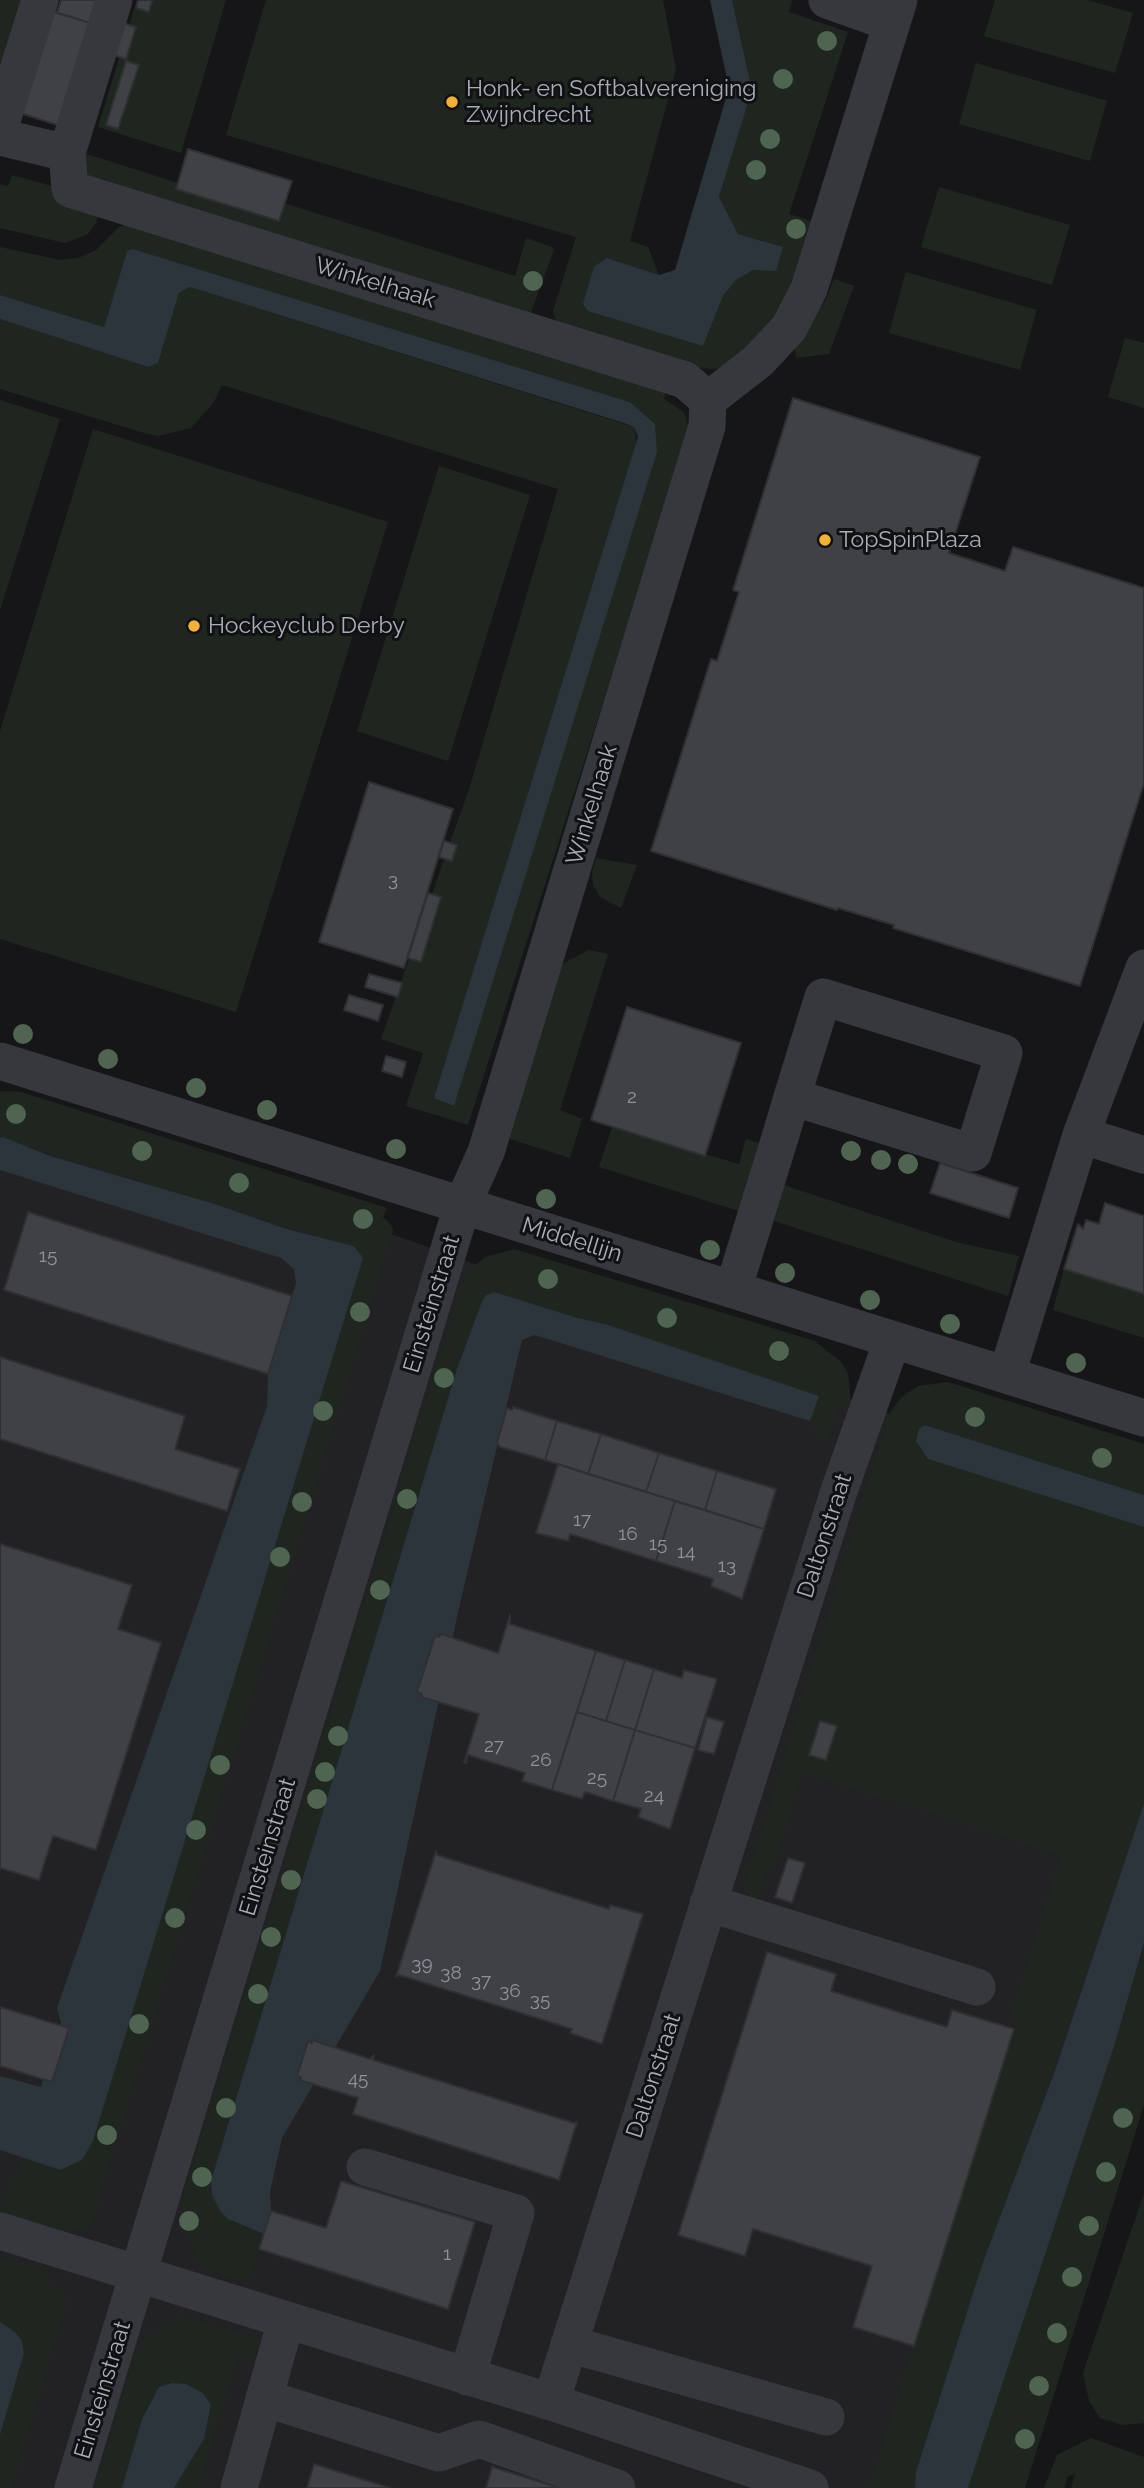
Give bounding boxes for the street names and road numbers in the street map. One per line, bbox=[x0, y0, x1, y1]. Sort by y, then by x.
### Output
street label: Winkelhaak bbox=[311, 252, 439, 314]
street label: Winkelhaak bbox=[561, 741, 623, 869]
street label: Middellijn bbox=[519, 1212, 625, 1268]
street label: Einsteinstraat bbox=[398, 1232, 466, 1376]
street label: Daltonstraat bbox=[792, 1470, 858, 1602]
street label: Einsteinstraat bbox=[234, 1775, 302, 1919]
street label: Daltonstraat bbox=[621, 2010, 687, 2142]
street label: Einsteinstraat bbox=[69, 2318, 137, 2462]

